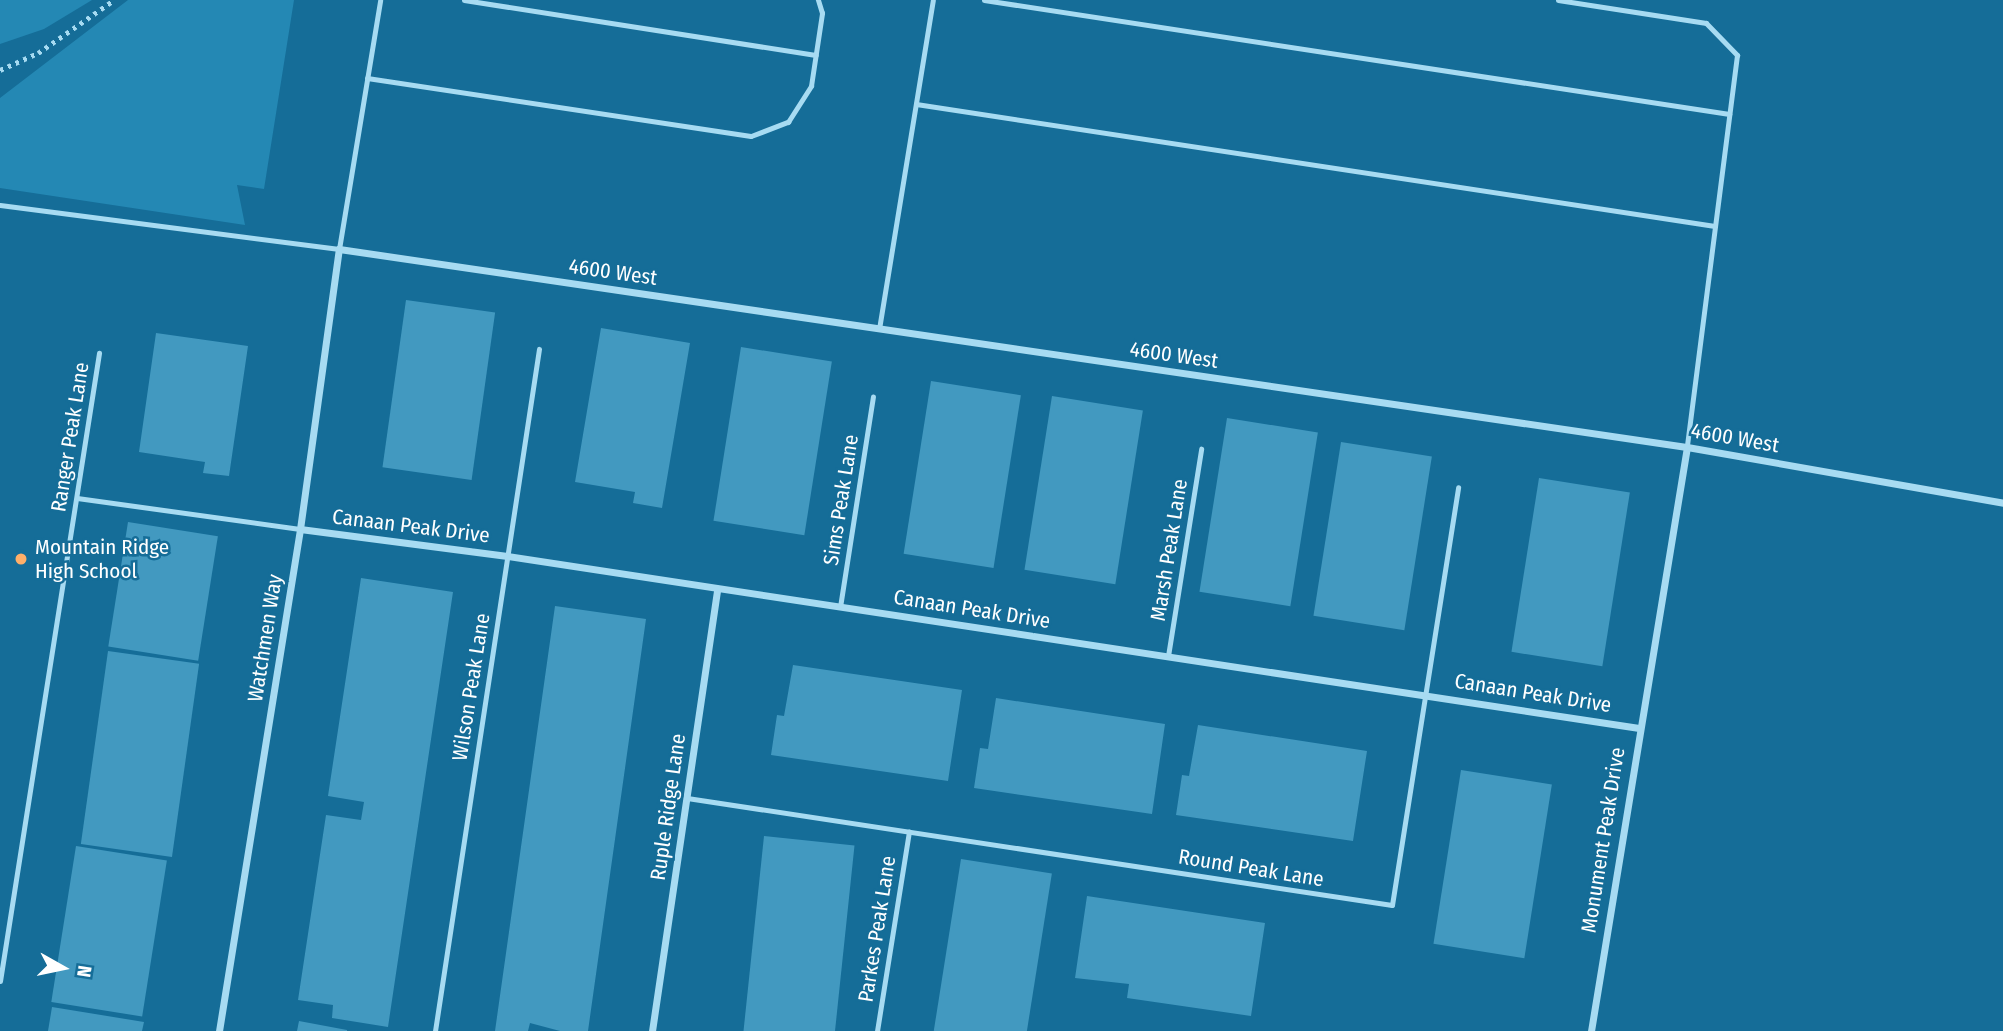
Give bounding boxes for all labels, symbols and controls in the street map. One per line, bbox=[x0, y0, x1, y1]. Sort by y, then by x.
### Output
street label: 4600 West bbox=[567, 253, 659, 291]
street label: 4600 West bbox=[1128, 336, 1220, 374]
street label: Ranger Peak Lane bbox=[46, 360, 94, 514]
street label: 4600 West bbox=[1689, 418, 1781, 458]
street label: Sims Peak Lane bbox=[818, 433, 864, 567]
street label: Marsh Peak Lane bbox=[1145, 477, 1193, 623]
street label: Canaan Peak Drive bbox=[331, 504, 491, 548]
place label: Mountain Ridge High School bbox=[35, 534, 169, 584]
marker: Mountain Ridge High School bbox=[13, 551, 29, 567]
street label: Watchmen Way bbox=[242, 572, 288, 704]
street label: Canaan Peak Drive bbox=[892, 584, 1052, 634]
street label: Wilson Peak Lane bbox=[447, 611, 495, 763]
street label: Canaan Peak Drive bbox=[1453, 668, 1613, 718]
street label: Ruple Ridge Lane bbox=[645, 732, 691, 882]
street label: Monument Peak Drive bbox=[1576, 745, 1630, 935]
street label: Round Peak Lane bbox=[1177, 844, 1325, 892]
street label: Parkes Peak Lane bbox=[853, 854, 901, 1004]
north arrow bbox=[28, 933, 98, 1003]
text: N bbox=[72, 964, 96, 979]

